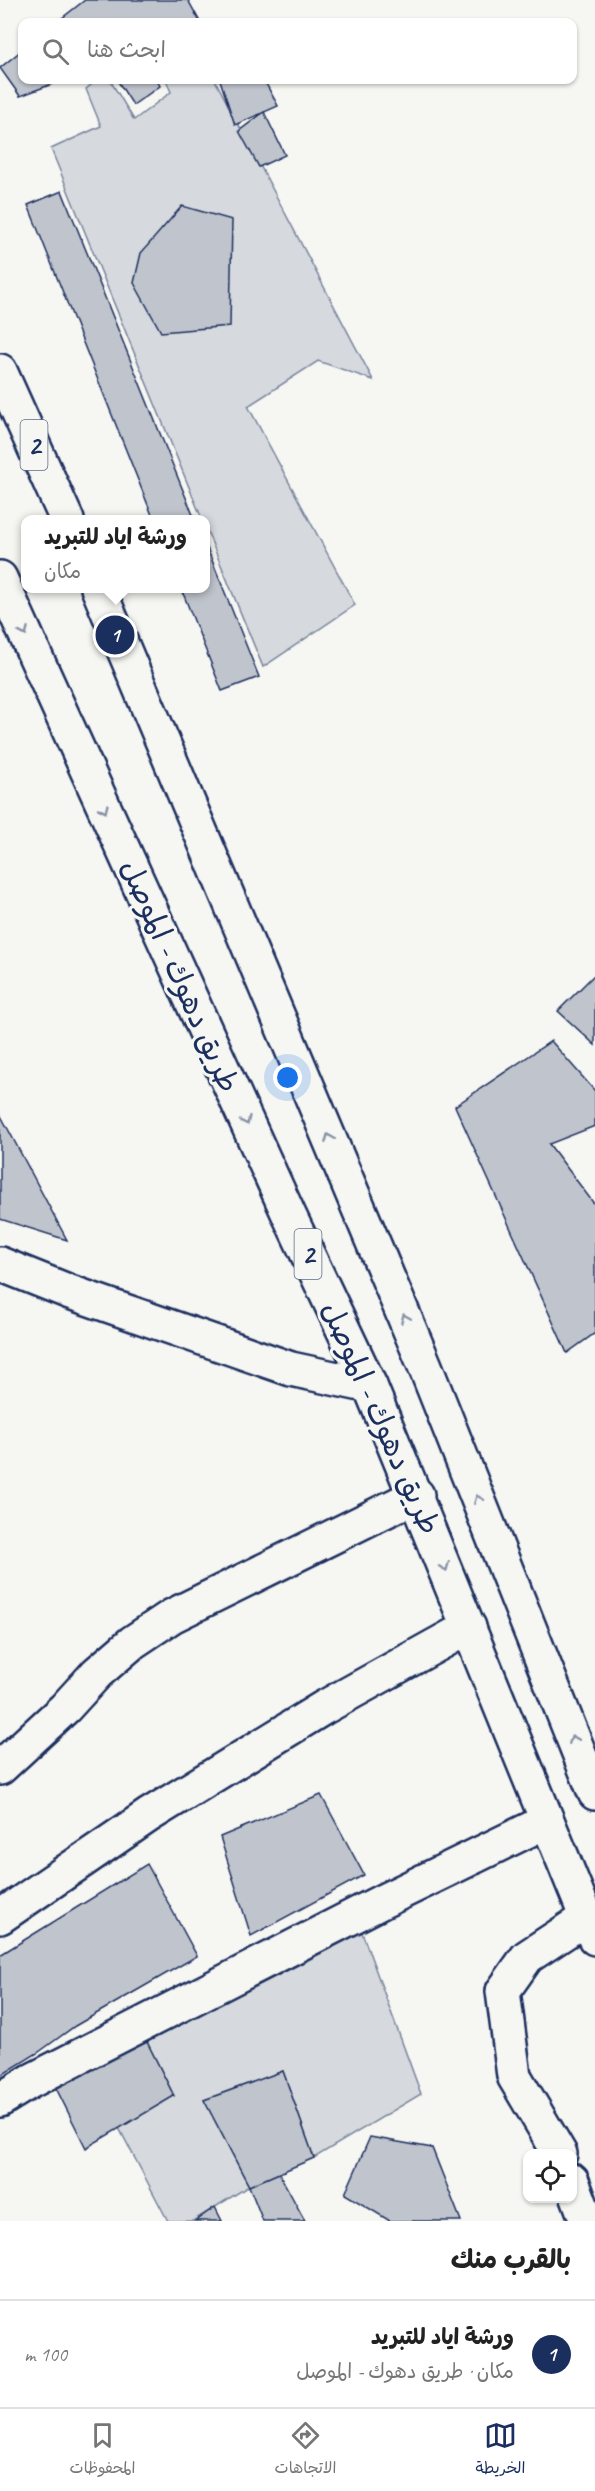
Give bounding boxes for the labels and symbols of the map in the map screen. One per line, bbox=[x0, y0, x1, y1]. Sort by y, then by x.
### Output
road number: 2 bbox=[20, 420, 48, 470]
pin: 1 bbox=[96, 612, 134, 658]
one-way arrow bbox=[17, 625, 29, 636]
one-way arrow bbox=[97, 803, 109, 814]
street label: طريق دهوك - الموصل bbox=[112, 854, 248, 1098]
your location bbox=[273, 1063, 302, 1092]
one-way arrow bbox=[238, 1114, 250, 1125]
one-way arrow bbox=[324, 1133, 336, 1144]
road number: 2 bbox=[294, 1229, 322, 1279]
street label: طريق دهوك - الموصل bbox=[313, 1296, 449, 1540]
one-way arrow bbox=[400, 1313, 412, 1324]
one-way arrow bbox=[472, 1494, 485, 1505]
one-way arrow bbox=[438, 1561, 450, 1572]
one-way arrow bbox=[568, 1734, 580, 1745]

